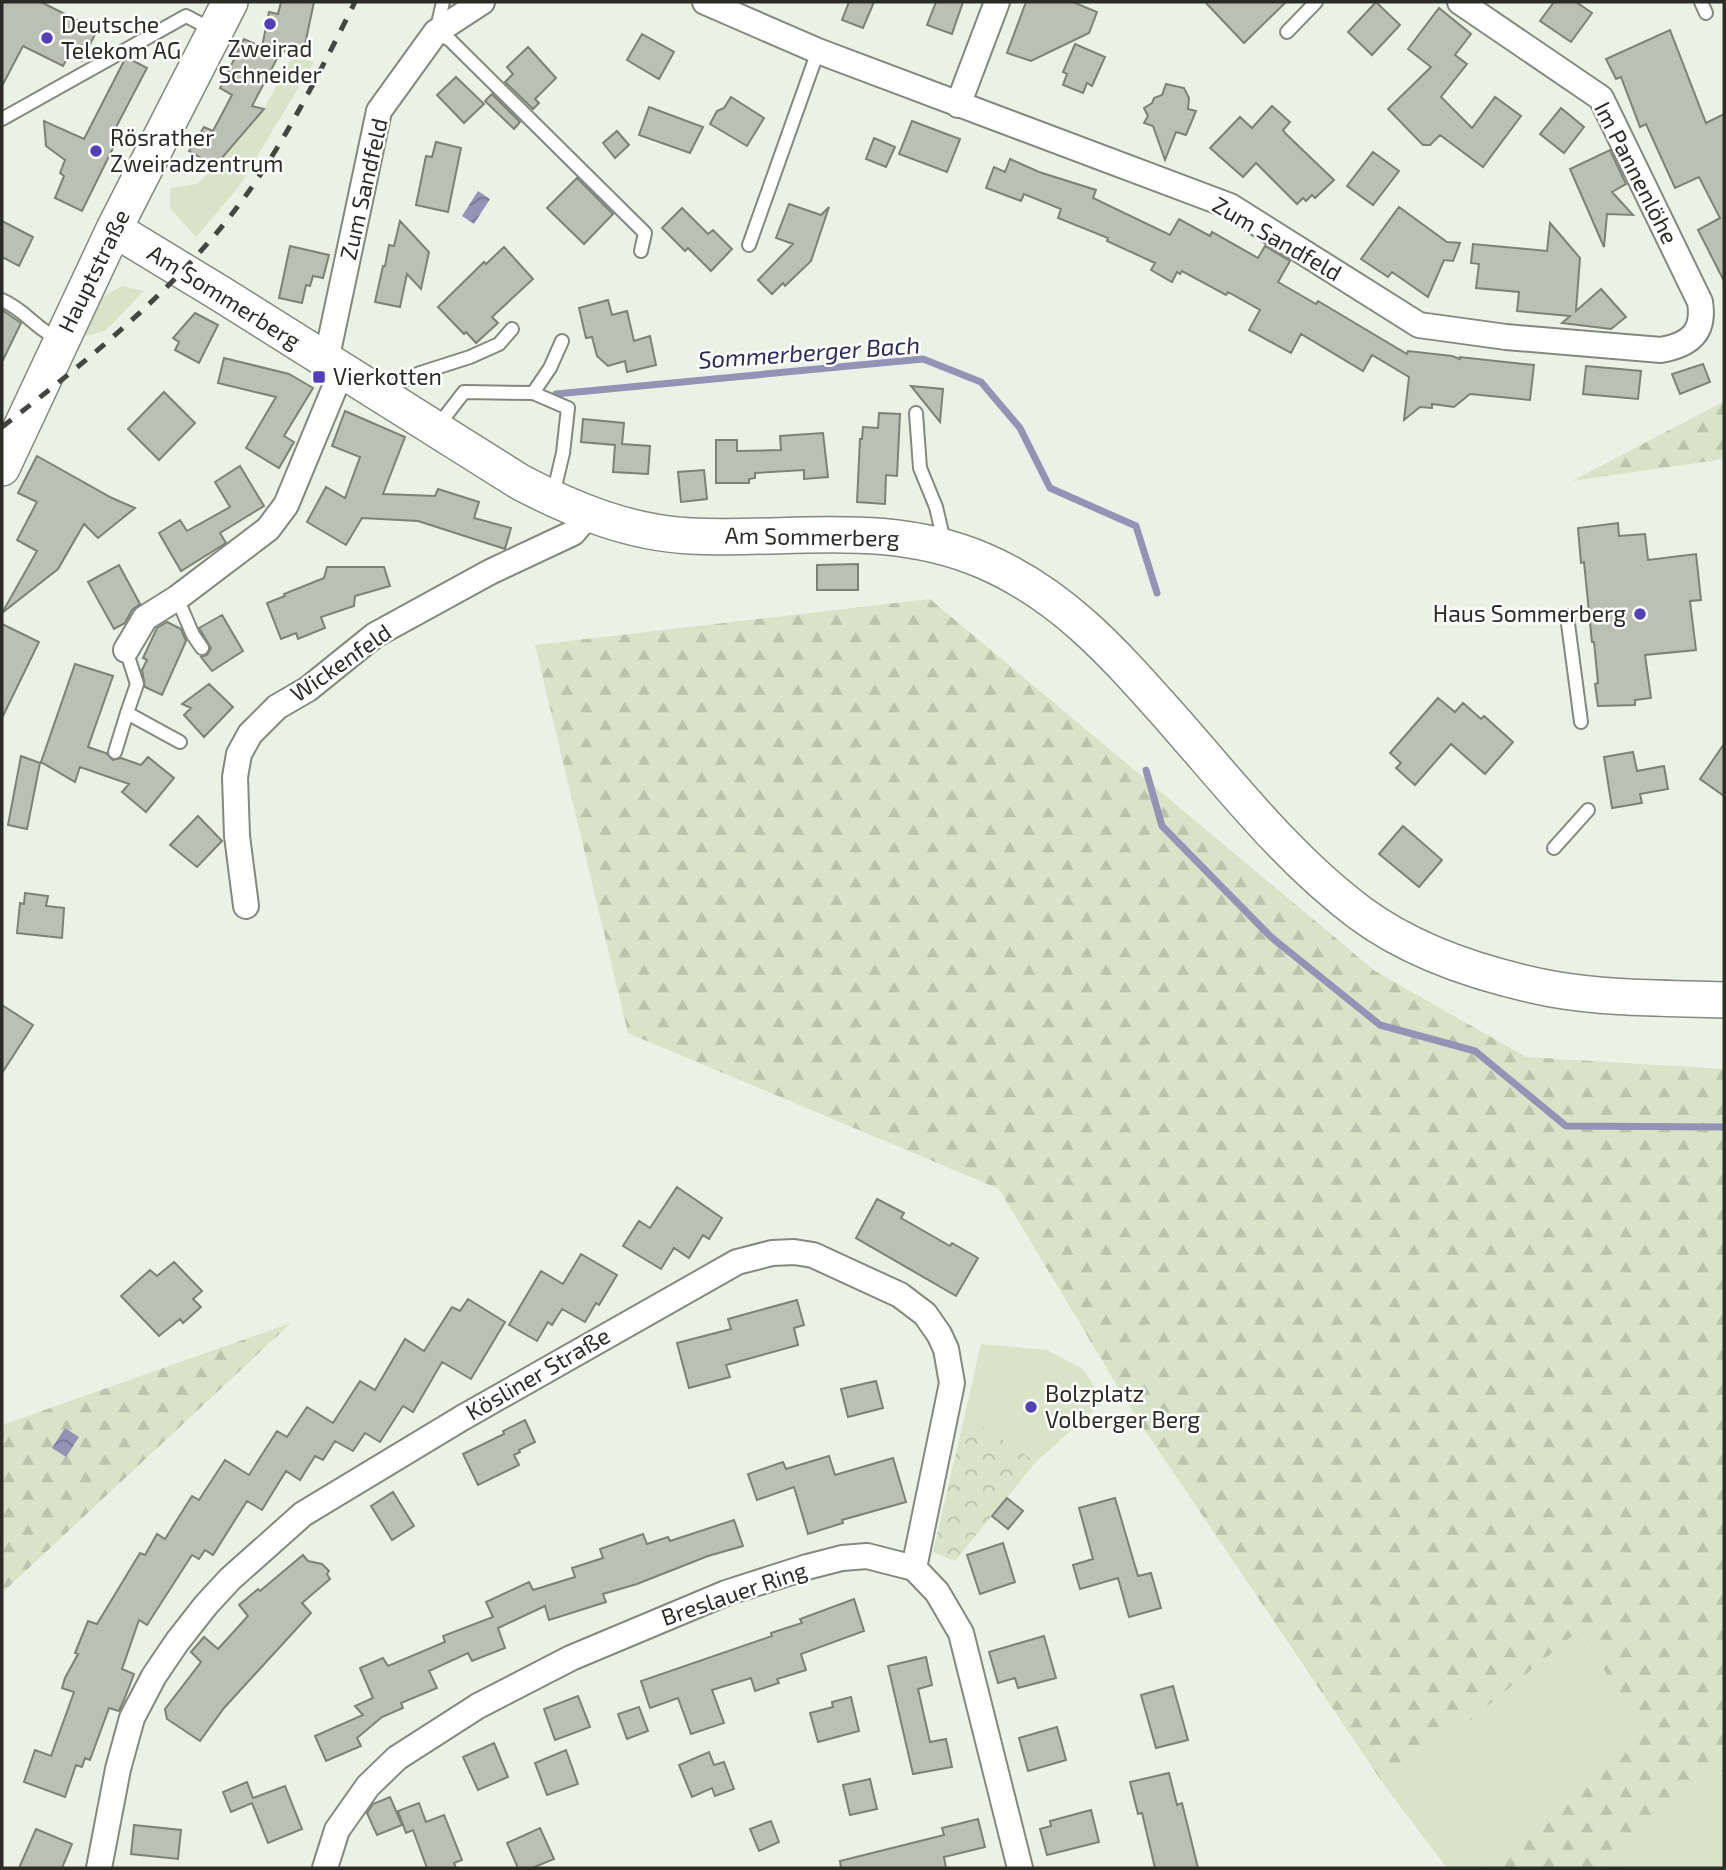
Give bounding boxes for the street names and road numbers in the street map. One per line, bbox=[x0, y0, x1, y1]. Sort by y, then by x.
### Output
street label: Im Pannenlöhe bbox=[1589, 97, 1685, 248]
street label: Zum Sandfeld bbox=[333, 115, 393, 262]
street label: Zum Sandfeld bbox=[1208, 190, 1347, 286]
street label: Hauptstraße bbox=[51, 204, 135, 337]
street label: Am Sommerberg bbox=[143, 238, 306, 354]
street label: Am Sommerberg bbox=[724, 520, 900, 552]
street label: Wickenfeld bbox=[285, 617, 396, 707]
street label: Kösliner Straße bbox=[461, 1321, 614, 1426]
street label: Breslauer Ring bbox=[657, 1555, 810, 1631]

